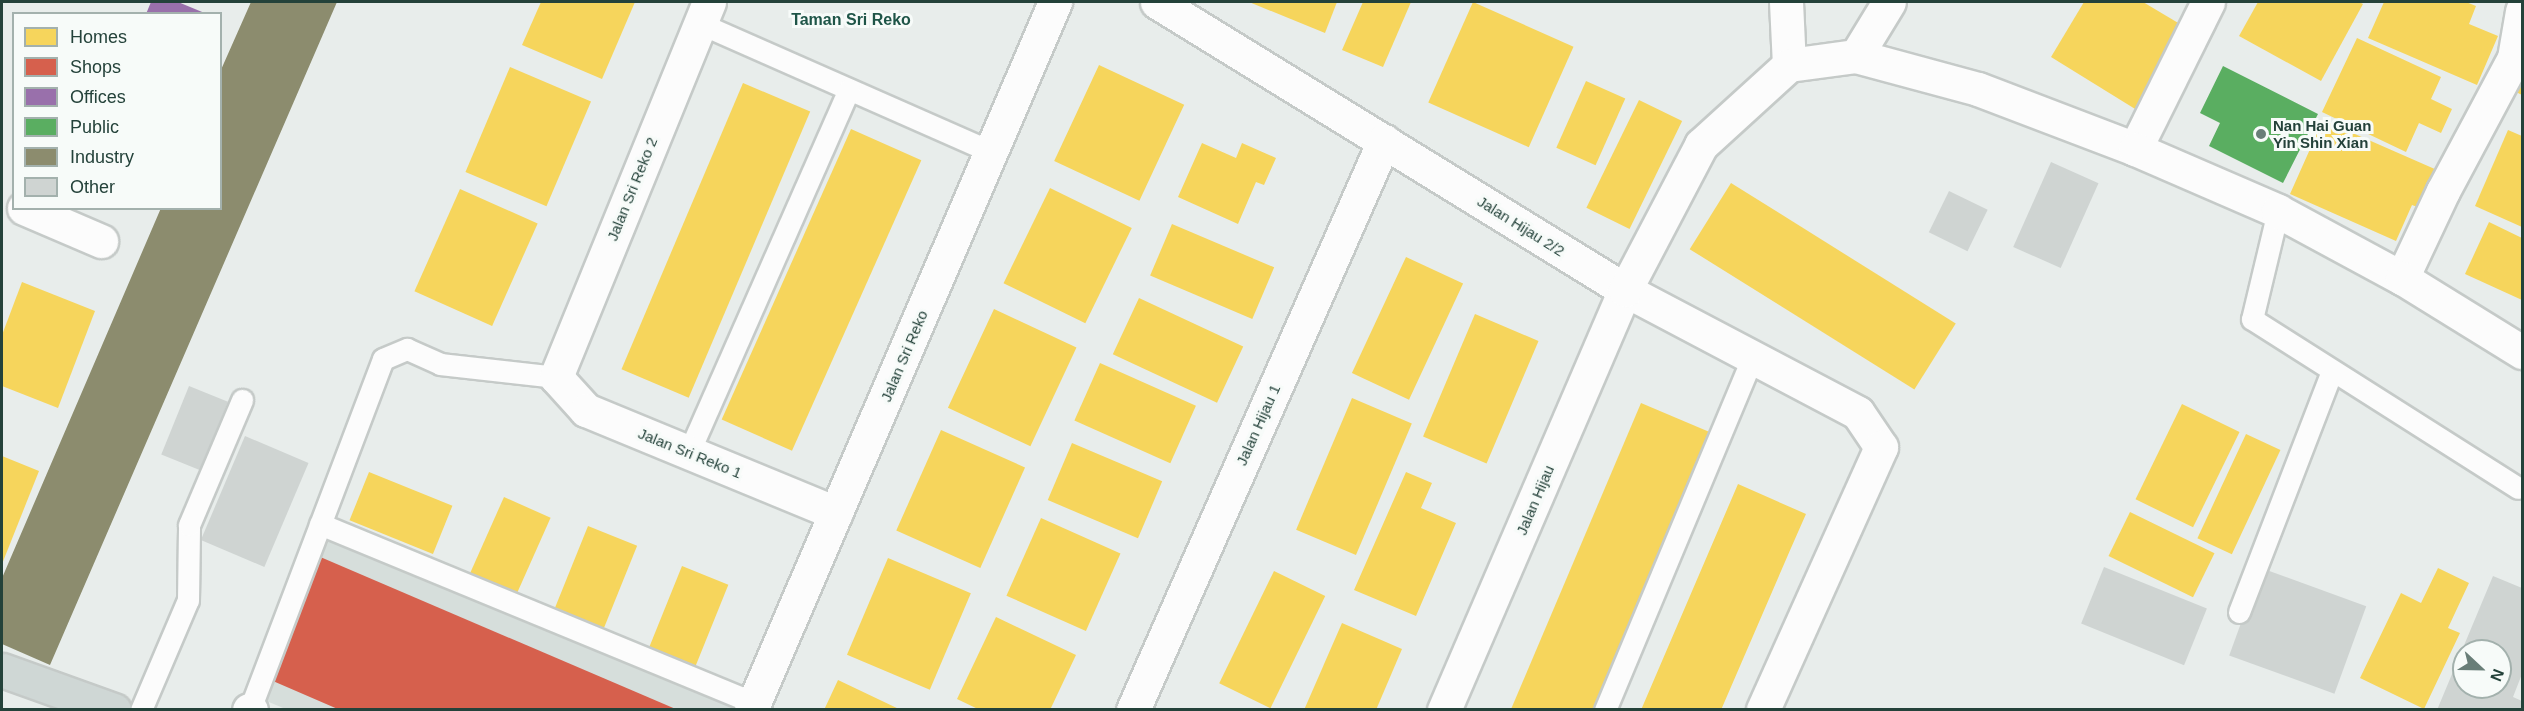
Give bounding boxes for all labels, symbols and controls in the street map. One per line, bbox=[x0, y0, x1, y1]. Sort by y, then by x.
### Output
district label: Taman Sri Reko bbox=[791, 10, 911, 30]
legend bbox=[12, 12, 222, 210]
text: Homes bbox=[70, 27, 127, 47]
text: Shops bbox=[70, 57, 121, 77]
text: Offices bbox=[70, 87, 126, 107]
place label: Nan Hai Guan Yin Shin Xian bbox=[2273, 116, 2371, 151]
text: Public bbox=[70, 117, 119, 137]
marker: Nan Hai Guan Yin Shin Xian bbox=[2254, 127, 2268, 141]
street label: Jalan Sri Reko 2 bbox=[603, 135, 661, 243]
text: Industry bbox=[70, 147, 134, 167]
text: Other bbox=[70, 177, 115, 197]
street label: Jalan Hijau 2/2 bbox=[1474, 192, 1568, 260]
street label: Jalan Sri Reko bbox=[877, 308, 931, 404]
street label: Jalan Hijau 1 bbox=[1232, 382, 1284, 468]
street label: Jalan Sri Reko 1 bbox=[636, 424, 744, 482]
street label: Jalan Hijau bbox=[1512, 462, 1558, 538]
north arrow bbox=[2452, 639, 2512, 699]
text: N bbox=[2487, 667, 2507, 684]

